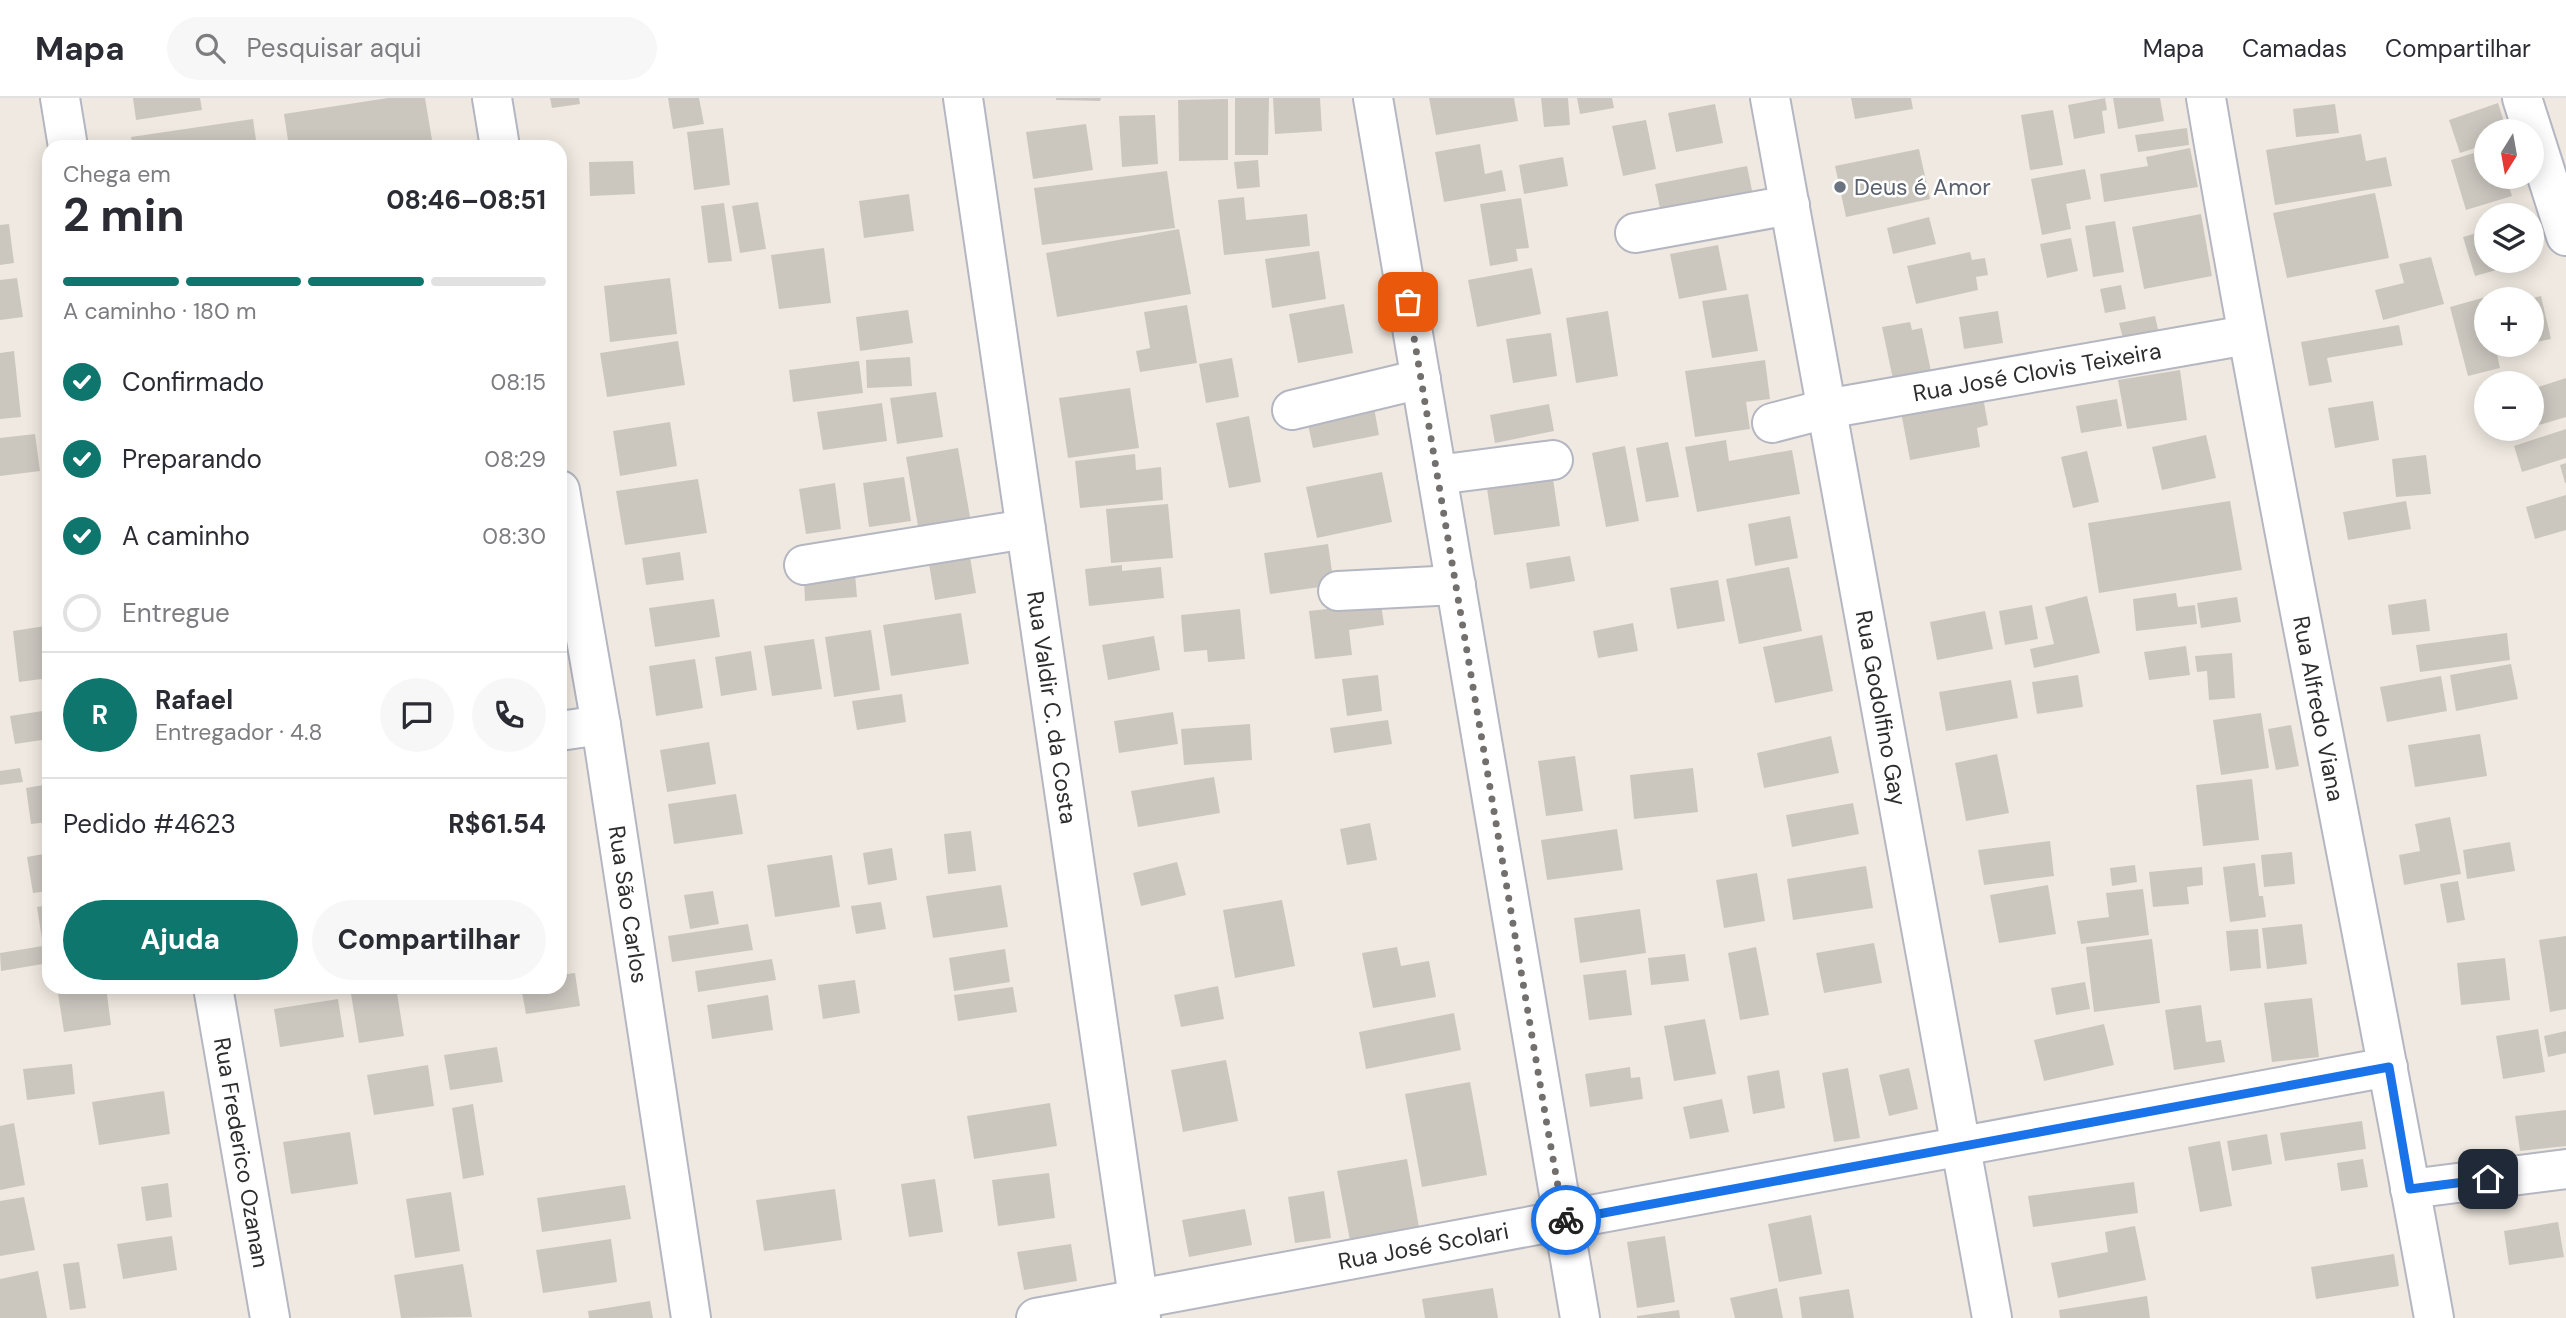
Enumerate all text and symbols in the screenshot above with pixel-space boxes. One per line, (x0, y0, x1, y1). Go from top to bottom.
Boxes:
search box (167, 17, 657, 80)
text: Mapa (35, 27, 125, 70)
icon: search (191, 29, 229, 67)
text: Pesquisar aqui (247, 31, 421, 65)
text: Mapa (2143, 33, 2204, 64)
text: Camadas (2242, 33, 2347, 64)
text: Compartilhar (2385, 33, 2531, 64)
north arrow (2474, 119, 2544, 189)
map controls (2474, 119, 2544, 441)
text: Chega em (63, 159, 171, 189)
place label: Deus é Amor (1854, 172, 1991, 202)
marker: Deus é Amor (1832, 179, 1848, 195)
text: 08:46–08:51 (386, 183, 546, 217)
text: 2 min (63, 185, 185, 245)
button: layers (2474, 203, 2544, 273)
pin (1378, 272, 1438, 332)
icon: bag (1389, 283, 1427, 321)
button: + (2474, 287, 2544, 357)
text: A caminho · 180 m (63, 296, 256, 326)
street label: Rua José Clovis Teixeira (1911, 335, 2163, 408)
icon: check (63, 363, 101, 401)
text: Confirmado (122, 365, 264, 399)
text: 08:15 (490, 367, 546, 397)
button: − (2474, 371, 2544, 441)
icon: check (63, 440, 101, 478)
text: Preparando (122, 442, 262, 476)
text: 08:29 (484, 444, 546, 474)
icon: check (63, 517, 101, 555)
text: A caminho (122, 519, 250, 553)
text: 08:30 (482, 521, 546, 551)
street label: Rua Valdir C. da Costa (1020, 589, 1084, 826)
text: Entregue (122, 596, 230, 630)
street label: Rua Godolfino Gay (1849, 608, 1914, 808)
street label: Rua Alfredo Viana (2286, 613, 2351, 804)
button: chat (380, 678, 454, 752)
button: phone (472, 678, 546, 752)
text: Rafael (155, 683, 233, 717)
text: R (92, 698, 108, 732)
text: Entregador · 4.8 (155, 717, 323, 747)
text: Pedido #4623 (63, 807, 236, 841)
text: R$61.54 (448, 807, 546, 841)
street label: Rua São Carlos (601, 824, 655, 985)
button: Ajuda (63, 900, 298, 980)
button: Compartilhar (312, 900, 546, 980)
street label: Rua Frederico Ozanan (207, 1035, 276, 1270)
pin (2458, 1149, 2518, 1209)
icon: home (2469, 1160, 2507, 1198)
courier (1531, 1185, 1601, 1255)
icon: bike (1547, 1201, 1585, 1239)
street label: Rua José Scolari (1335, 1216, 1511, 1277)

